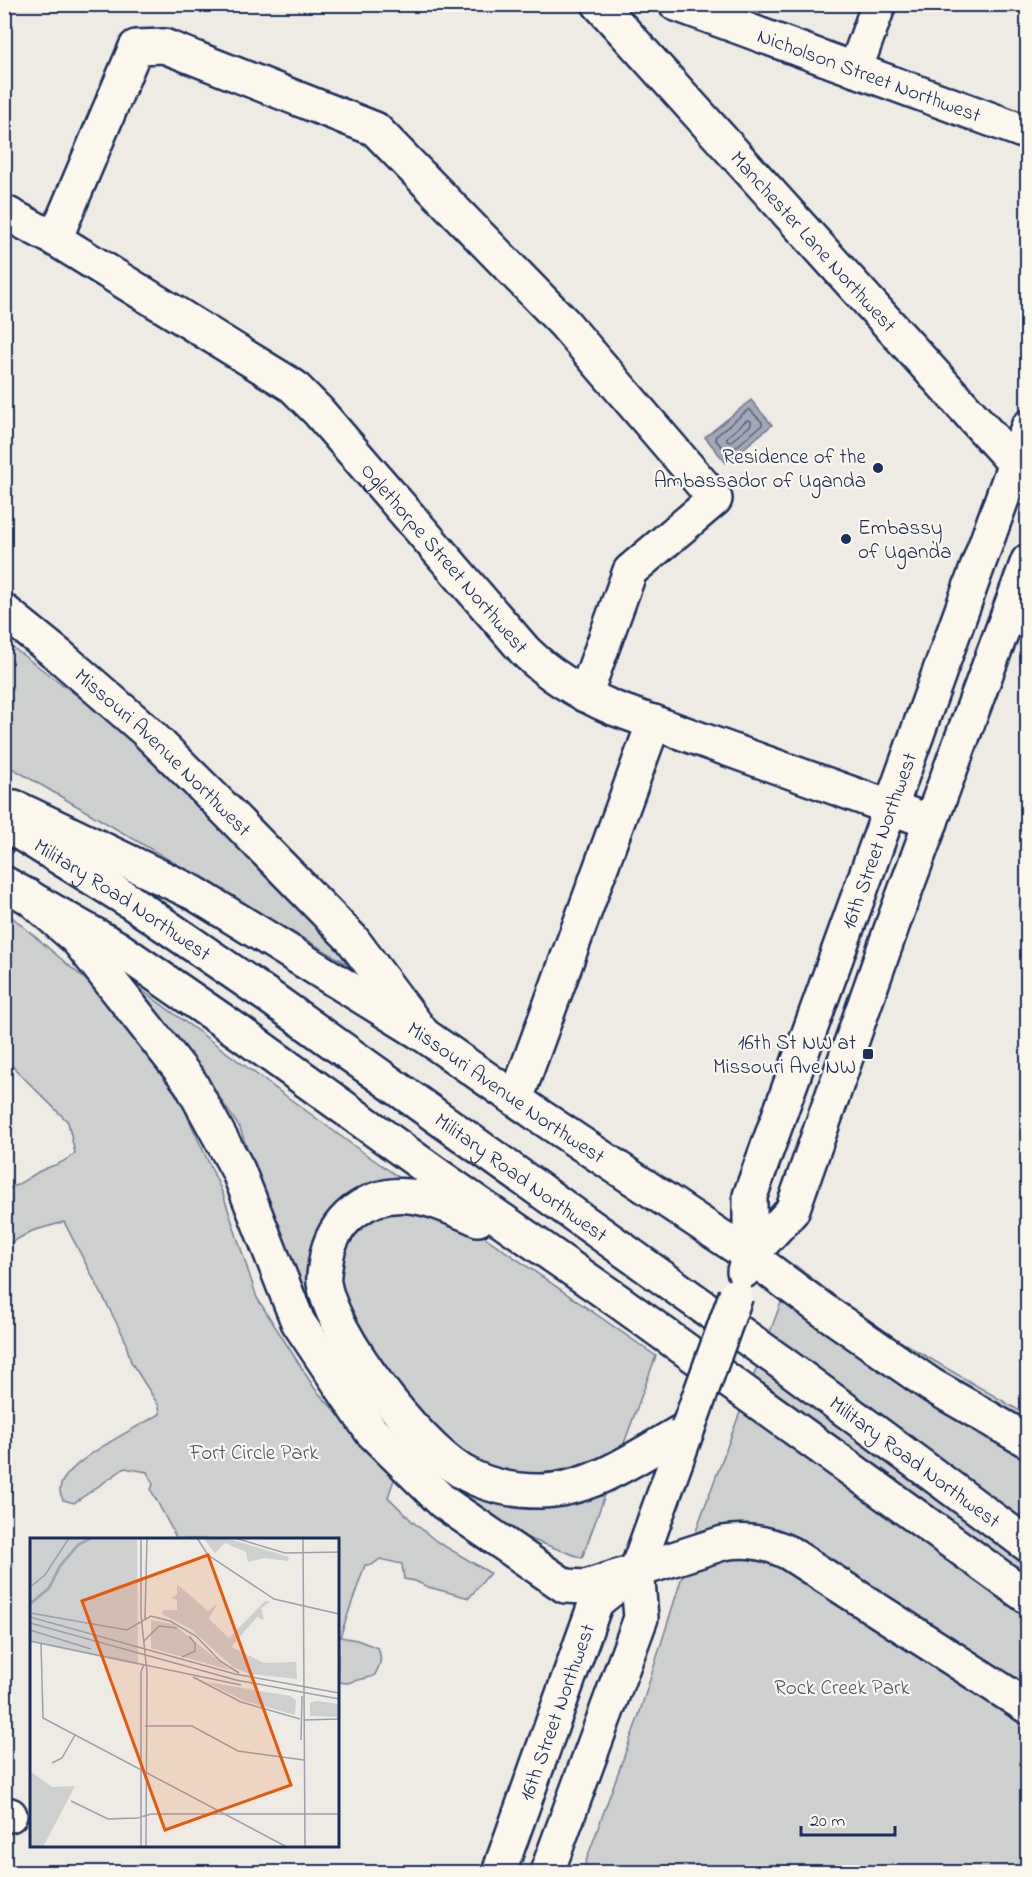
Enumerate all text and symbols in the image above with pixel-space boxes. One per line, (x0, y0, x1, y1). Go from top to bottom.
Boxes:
street label: Nicholson Street Northwest (753, 22, 985, 131)
street label: Manchester Lane Northwest (722, 145, 903, 340)
place label: Residence of the Ambassador of Uganda (654, 443, 867, 499)
street label: Oglethorpe Street Northwest (352, 457, 534, 661)
marker: Residence of the Ambassador of Uganda (871, 461, 885, 475)
place label: Embassy of Uganda (858, 514, 951, 570)
marker: Embassy of Uganda (839, 532, 853, 546)
street label: Missouri Avenue Northwest (67, 662, 257, 845)
street label: 16th Street Northwest (835, 749, 926, 934)
street label: Military Road Northwest (27, 832, 216, 970)
street label: Missouri Avenue Northwest (401, 1015, 610, 1172)
place label: 16th St NW at Missouri Ave NW (713, 1029, 856, 1083)
marker: 16th St NW at Missouri Ave NW (861, 1047, 875, 1061)
street label: Military Road Northwest (428, 1106, 613, 1251)
street label: Military Road Northwest (822, 1390, 1006, 1537)
park label: Fort Circle Park (189, 1439, 319, 1469)
inset map (30, 1538, 339, 1847)
street label: 16th Street Northwest (513, 1620, 604, 1805)
park label: Rock Creek Park (774, 1674, 911, 1704)
scale bar (801, 1799, 896, 1837)
text: 20 m (810, 1809, 845, 1835)

